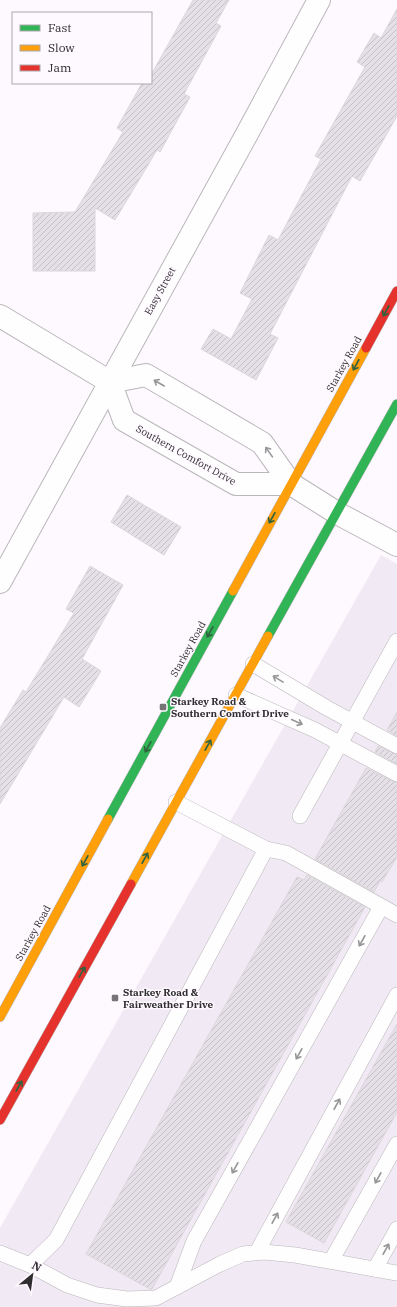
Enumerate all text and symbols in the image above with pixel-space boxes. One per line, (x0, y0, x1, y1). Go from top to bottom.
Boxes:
legend (12, 12, 152, 84)
text: Fast (48, 20, 72, 35)
text: Slow (48, 40, 75, 55)
text: Jam (48, 60, 72, 75)
street label: Easy Street (142, 265, 179, 317)
one-way arrow (382, 305, 389, 317)
street label: Starkey Road (323, 334, 365, 394)
one-way arrow (352, 359, 360, 371)
one-way arrow (153, 379, 165, 387)
street label: Southern Comfort Drive (134, 422, 238, 488)
one-way arrow (265, 447, 273, 458)
one-way arrow (268, 512, 275, 524)
street label: Starkey Road (167, 619, 209, 679)
one-way arrow (205, 626, 213, 638)
one-way arrow (272, 674, 284, 682)
place label: Starkey Road & Southern Comfort Drive (171, 695, 289, 720)
marker: Starkey Road & Southern Comfort Drive (158, 702, 168, 712)
one-way arrow (291, 719, 303, 726)
one-way arrow (205, 739, 213, 751)
one-way arrow (143, 740, 151, 752)
one-way arrow (142, 853, 149, 865)
one-way arrow (81, 855, 89, 867)
street label: Starkey Road (12, 903, 54, 963)
one-way arrow (358, 935, 366, 947)
one-way arrow (79, 966, 86, 978)
place label: Starkey Road & Fairweather Drive (123, 986, 214, 1011)
marker: Starkey Road & Fairweather Drive (110, 993, 120, 1003)
one-way arrow (294, 1048, 302, 1060)
one-way arrow (16, 1080, 23, 1092)
one-way arrow (334, 1098, 342, 1110)
one-way arrow (231, 1162, 239, 1174)
one-way arrow (374, 1172, 381, 1184)
one-way arrow (272, 1212, 280, 1224)
one-way arrow (383, 1243, 390, 1255)
north arrow (12, 1255, 52, 1295)
text: N (30, 1258, 44, 1275)

